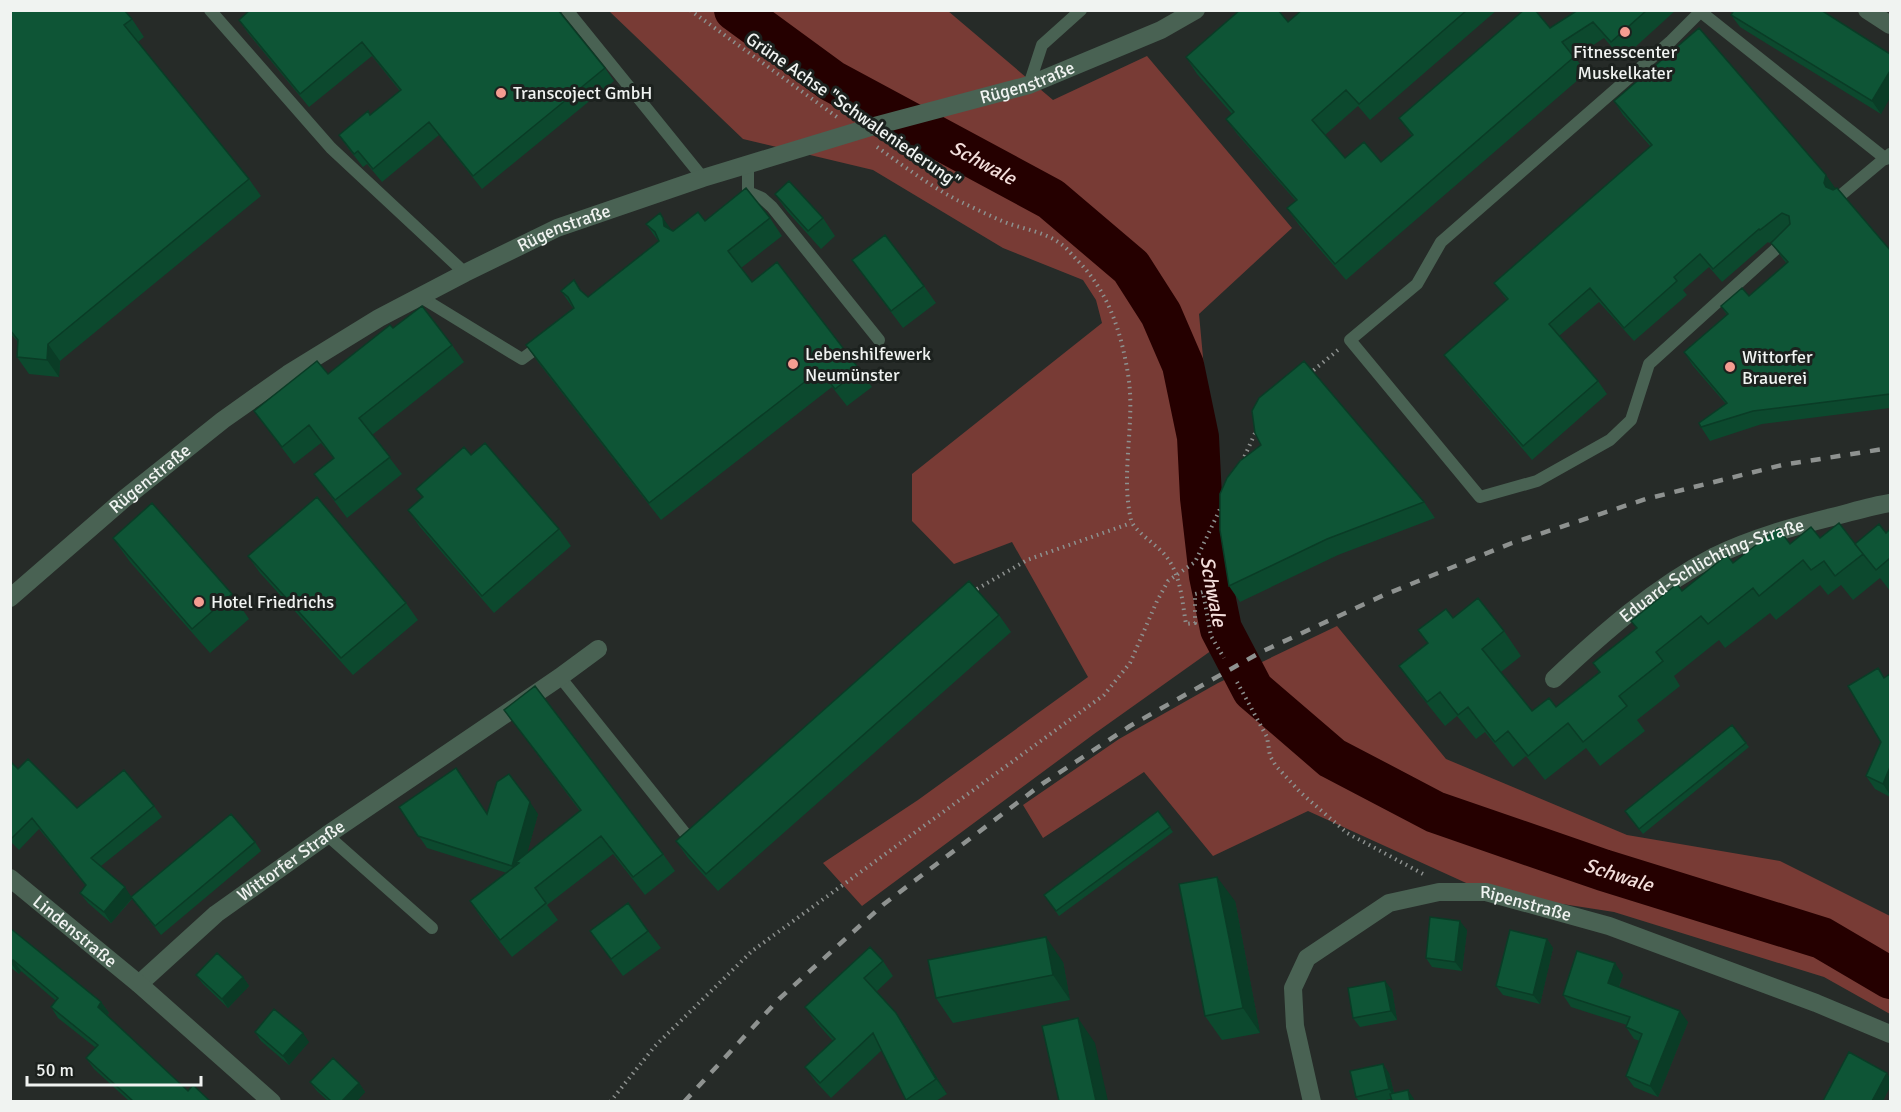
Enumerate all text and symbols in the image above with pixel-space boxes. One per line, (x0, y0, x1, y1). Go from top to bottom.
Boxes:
marker: Fitnesscenter Muskelkater (1618, 25, 1632, 39)
street label: Grüne Achse "Schwaleniederung" (742, 27, 965, 193)
place label: Fitnesscenter Muskelkater (1573, 41, 1677, 84)
street label: Rügenstraße (977, 56, 1078, 109)
place label: Transcoject GmbH (513, 82, 652, 104)
marker: Transcoject GmbH (494, 86, 508, 100)
water label: Schwale (946, 135, 1021, 191)
street label: Rügenstraße (514, 200, 613, 257)
place label: Lebenshilfewerk Neumünster (805, 343, 931, 386)
place label: Wittorfer Brauerei (1742, 346, 1813, 389)
marker: Lebenshilfewerk Neumünster (786, 357, 800, 371)
marker: Wittorfer Brauerei (1723, 360, 1737, 374)
street label: Rügenstraße (104, 439, 195, 518)
street label: Eduard-Schlichting-Straße (1615, 514, 1806, 627)
water label: Schwale (1195, 555, 1232, 630)
place label: Hotel Friedrichs (211, 591, 334, 613)
marker: Hotel Friedrichs (192, 595, 206, 609)
street label: Wittorfer Straße (233, 815, 349, 906)
water label: Schwale (1581, 852, 1657, 898)
street label: Ripenstraße (1480, 881, 1574, 926)
street label: Lindenstraße (28, 890, 121, 972)
scale bar (27, 1049, 201, 1087)
text: 50 m (36, 1059, 74, 1081)

